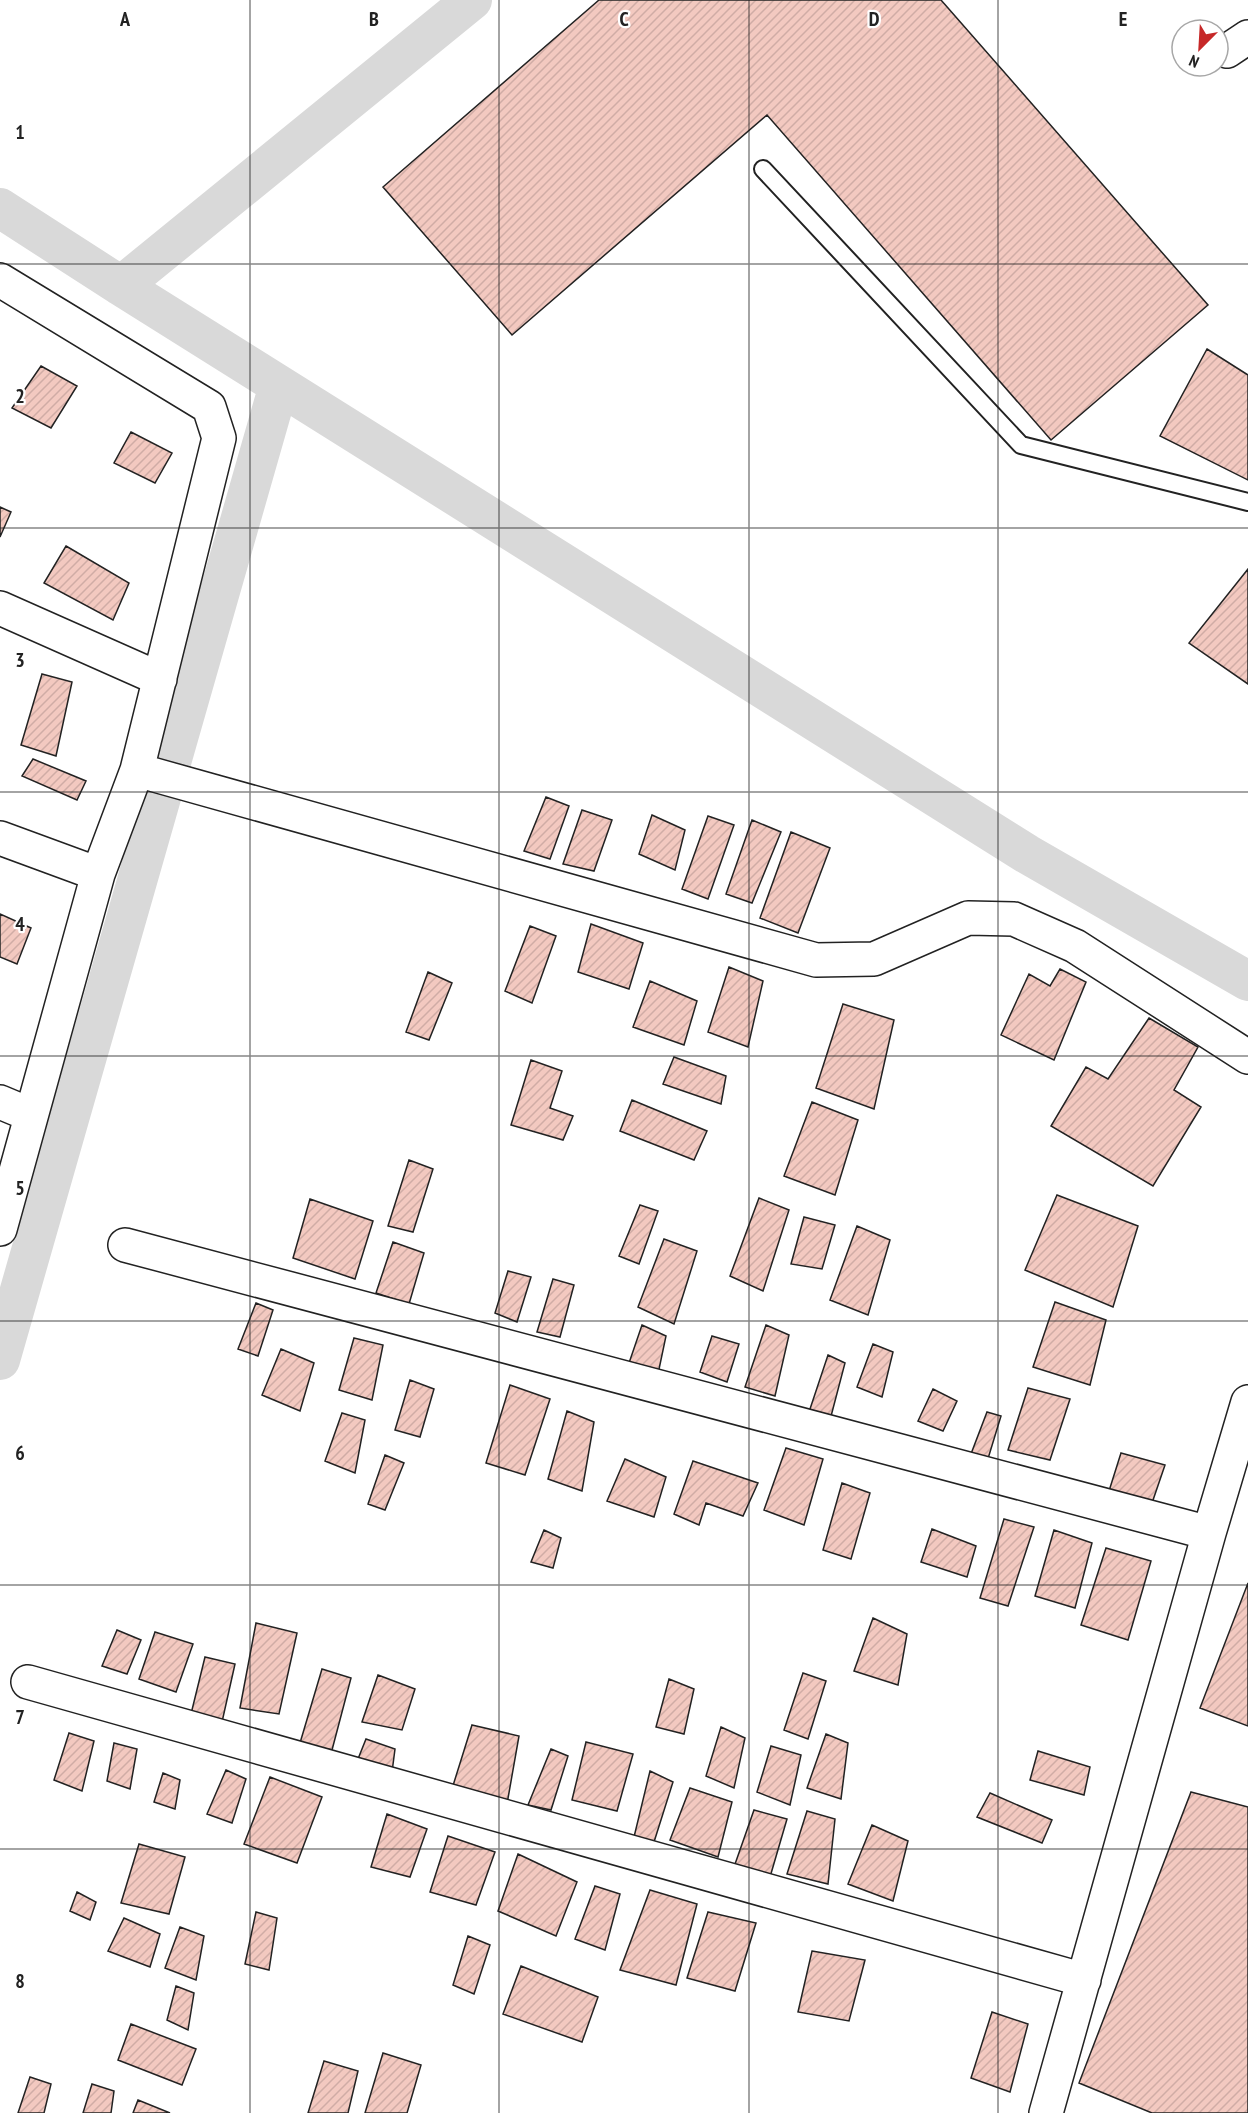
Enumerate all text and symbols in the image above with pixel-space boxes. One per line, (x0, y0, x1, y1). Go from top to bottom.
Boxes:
text: A (119, 6, 131, 32)
text: B (369, 6, 379, 32)
text: C (619, 6, 629, 32)
text: D (869, 6, 880, 32)
text: E (1119, 6, 1127, 32)
north arrow (1170, 18, 1230, 78)
text: N (1186, 51, 1202, 73)
text: 1 (15, 119, 25, 145)
text: 2 (15, 383, 25, 409)
text: 3 (15, 647, 25, 673)
text: 4 (15, 911, 25, 937)
text: 5 (15, 1175, 25, 1201)
text: 6 (15, 1440, 25, 1466)
text: 7 (15, 1704, 25, 1730)
text: 8 (15, 1968, 25, 1994)

